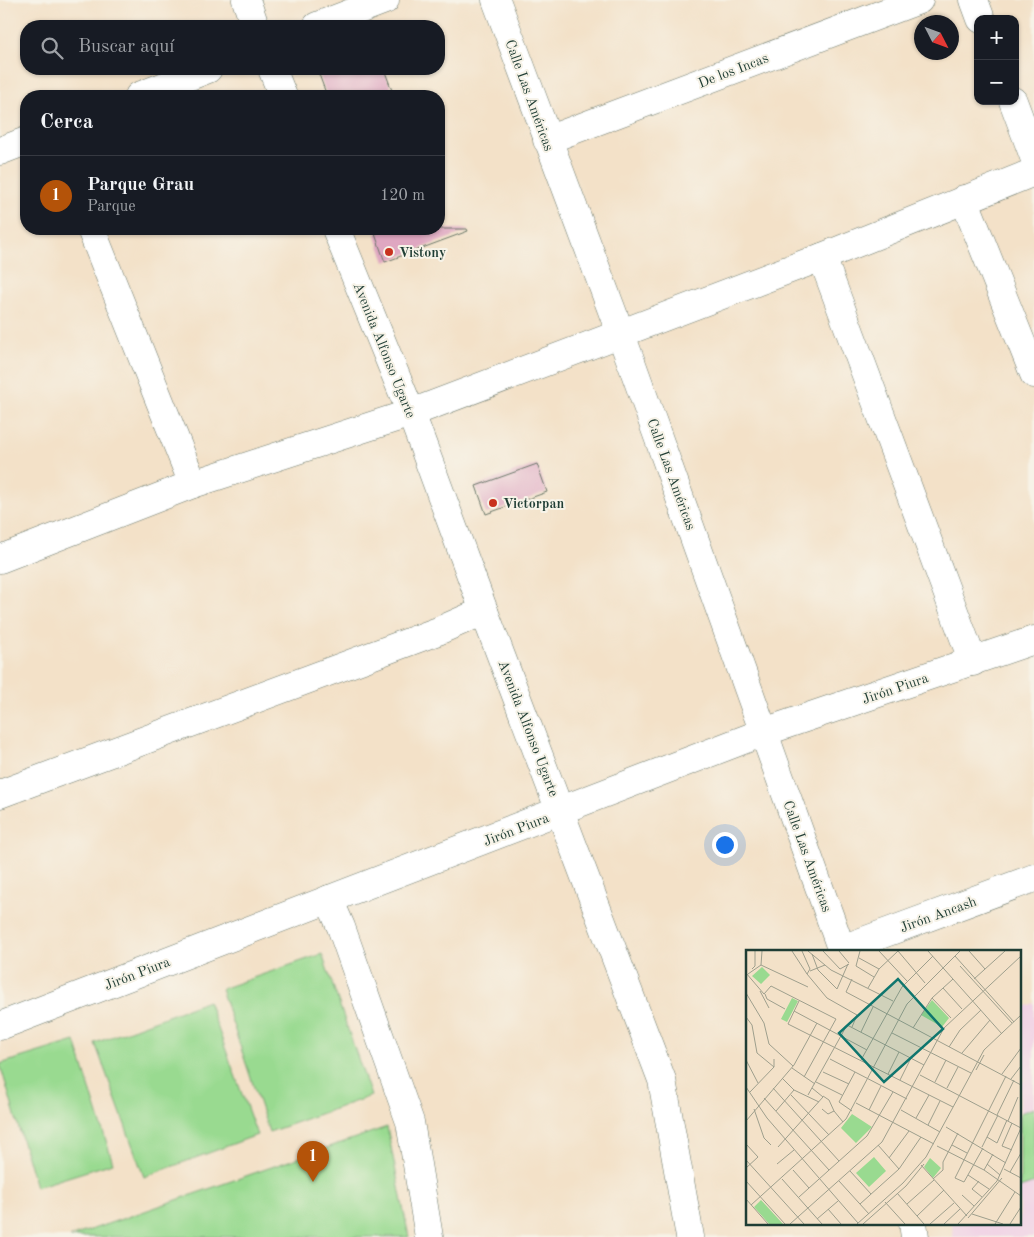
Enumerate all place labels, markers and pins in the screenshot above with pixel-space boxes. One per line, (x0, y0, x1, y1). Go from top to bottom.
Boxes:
marker: Vistony (383, 246, 395, 258)
place label: Vistony (399, 246, 446, 260)
marker: Victorpan (487, 497, 499, 509)
place label: Victorpan (503, 497, 565, 511)
pin: 1 (297, 1141, 329, 1182)

